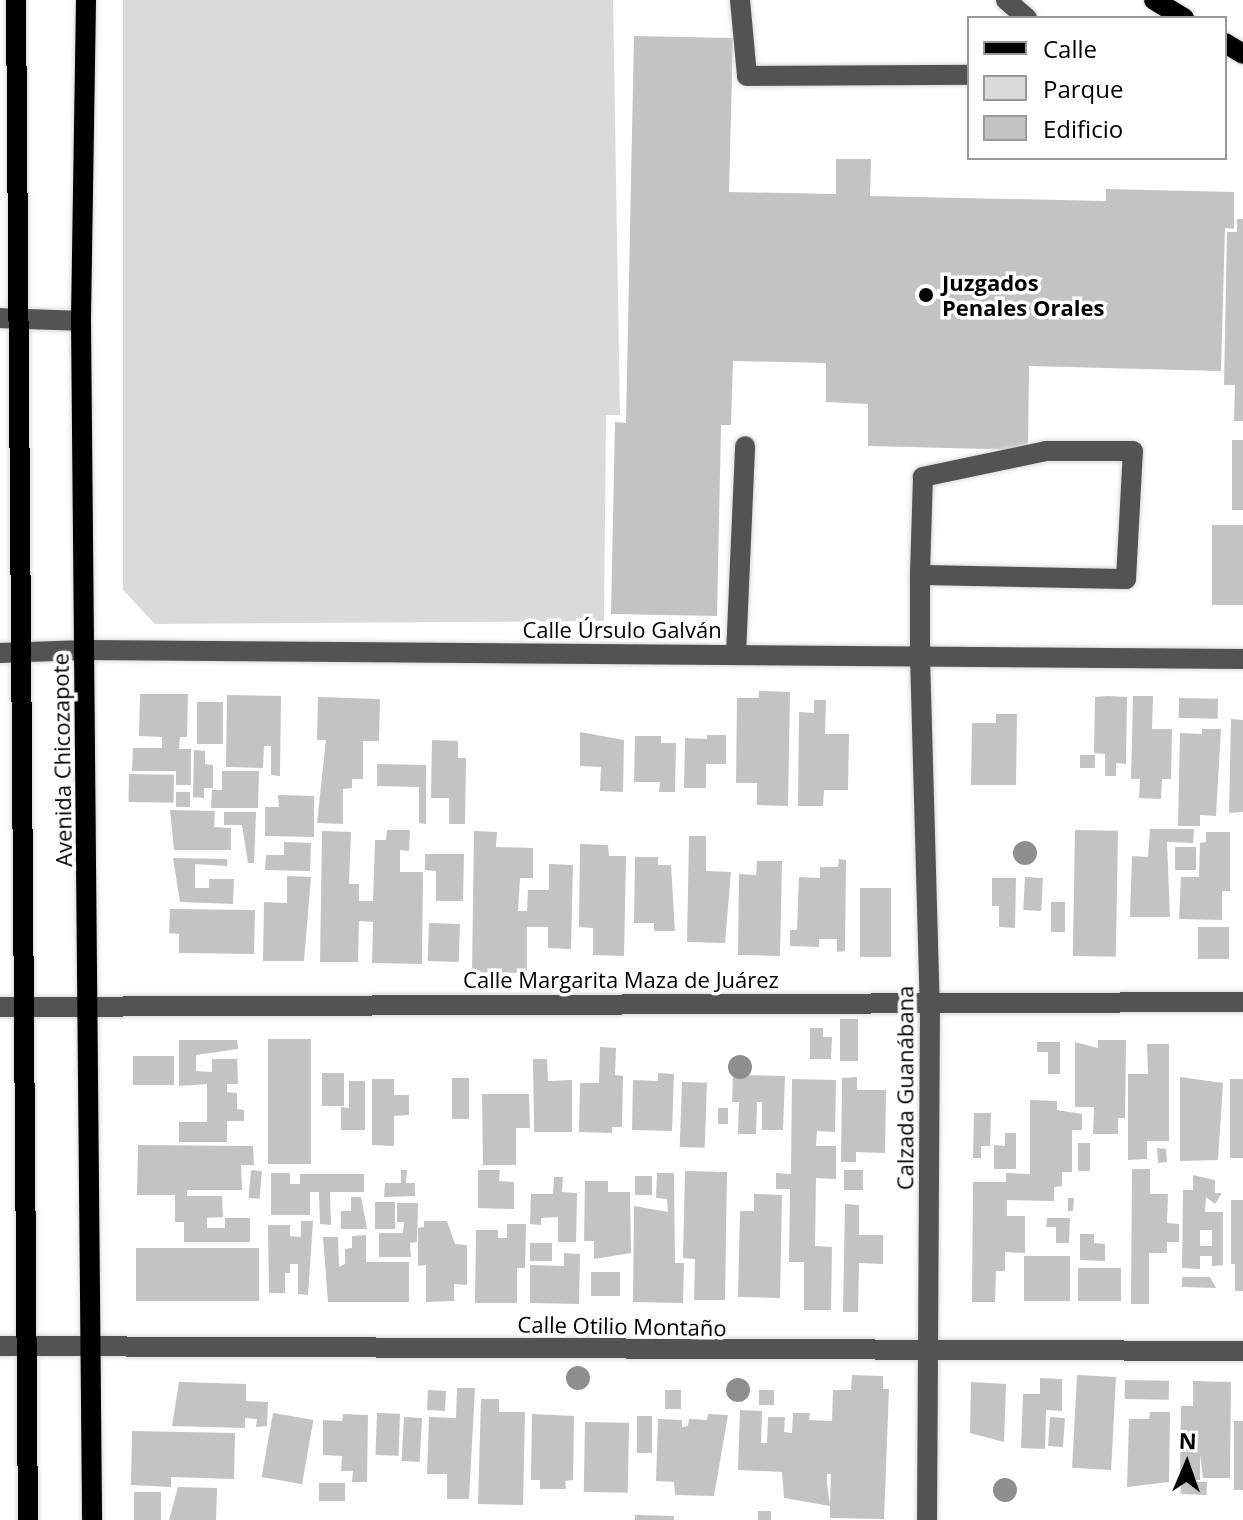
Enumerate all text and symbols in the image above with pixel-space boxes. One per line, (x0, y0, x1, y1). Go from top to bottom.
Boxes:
legend (967, 16, 1227, 160)
text: Calle (1043, 32, 1097, 65)
text: Parque (1043, 72, 1123, 105)
text: Edificio (1043, 112, 1123, 145)
place label: Juzgados Penales Orales (942, 269, 1104, 320)
marker: Juzgados Penales Orales (917, 286, 935, 304)
street label: Calle Úrsulo Galván (522, 617, 722, 643)
street label: Avenida Chicozapote (47, 653, 77, 867)
street label: Calle Margarita Maza de Juárez (463, 967, 779, 993)
street label: Calzada Guanábana (892, 986, 918, 1190)
street label: Calle Otilio Montaño (517, 1311, 727, 1341)
north arrow (1147, 1424, 1227, 1504)
text: N (1178, 1425, 1197, 1455)

